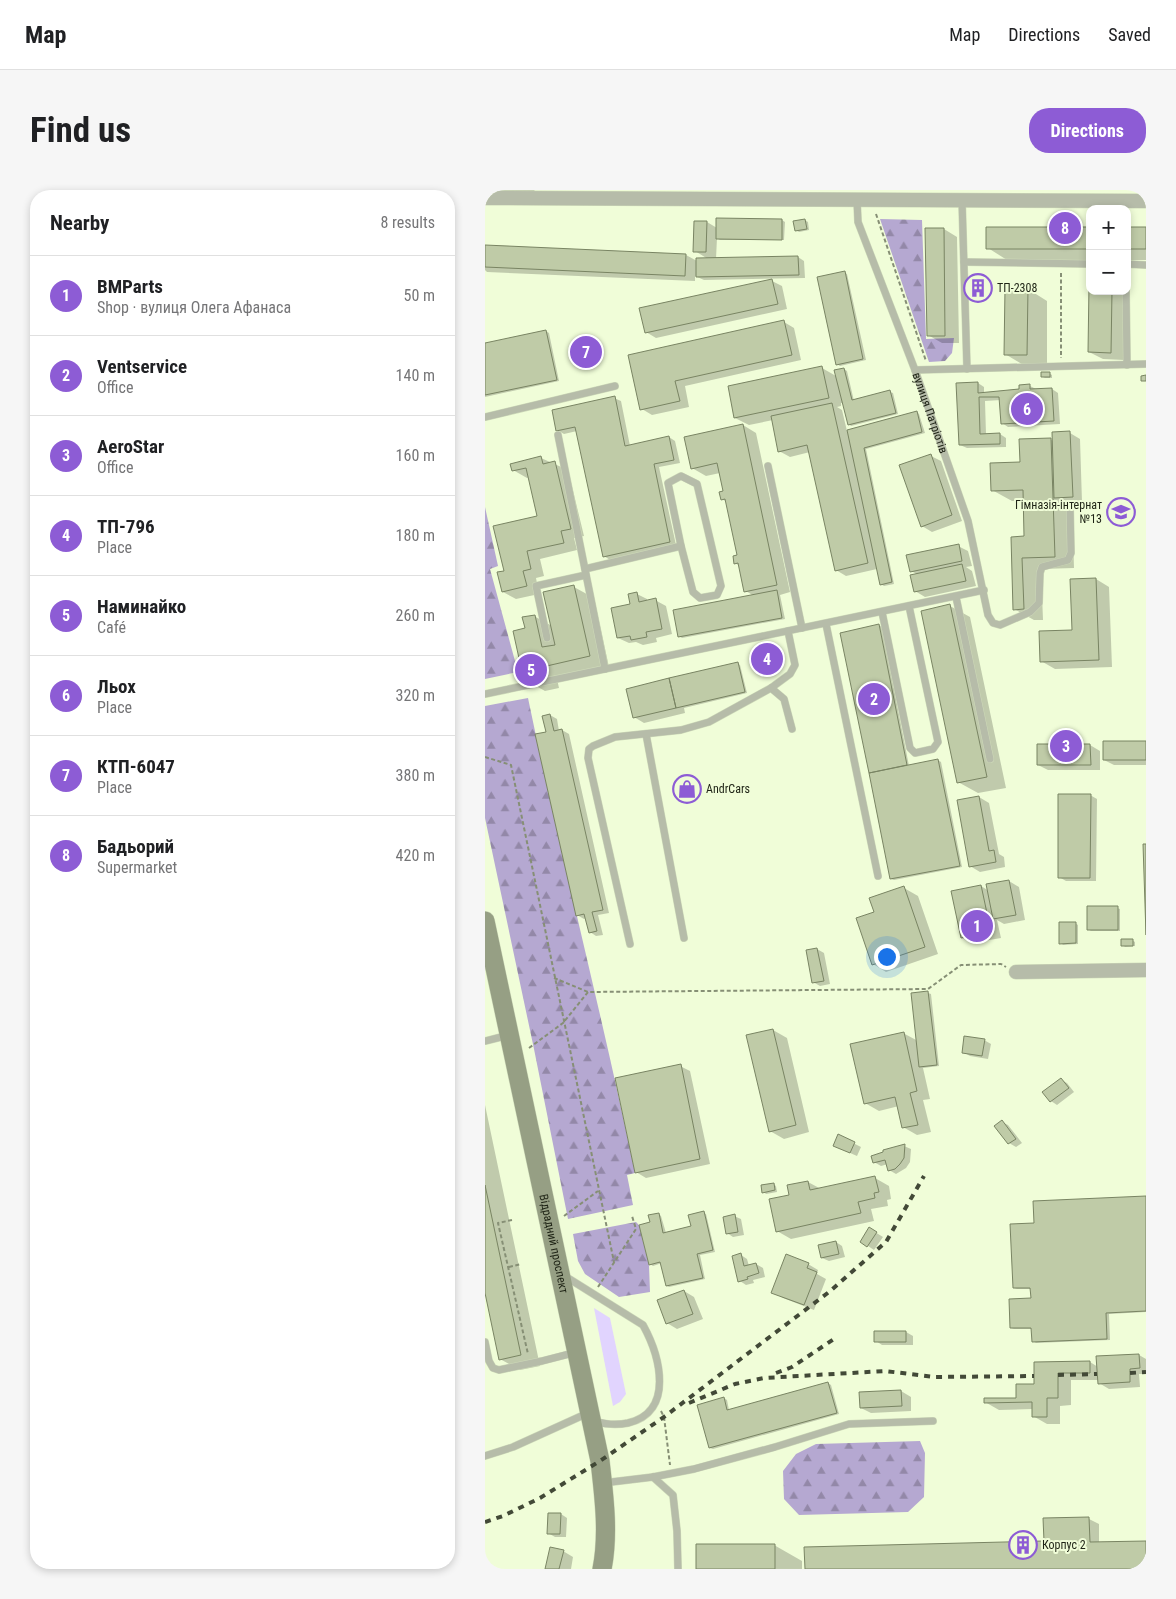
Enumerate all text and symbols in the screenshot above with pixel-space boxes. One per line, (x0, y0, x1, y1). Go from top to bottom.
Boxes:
text: Map (25, 21, 66, 49)
text: Map (949, 24, 980, 45)
text: Directions (1008, 24, 1080, 45)
text: Saved (1108, 24, 1151, 45)
button: Directions (1029, 108, 1146, 153)
text: Find us (30, 110, 131, 151)
map controls (1086, 205, 1131, 295)
button: + (1086, 205, 1131, 250)
pin: 8 (1049, 209, 1081, 247)
text: Nearby (50, 211, 109, 235)
text: 8 results (380, 213, 435, 232)
button: − (1086, 250, 1131, 295)
building icon: ТП-2308 (963, 273, 993, 303)
text: BMParts (97, 275, 163, 298)
place label: ТП-2308 (997, 281, 1037, 295)
text: 1 (62, 286, 70, 305)
text: 50 m (403, 286, 435, 305)
text: Shop · вулиця Олега Афанаса (97, 298, 291, 317)
pin: 7 (570, 333, 602, 371)
text: Ventservice (97, 355, 187, 378)
text: 2 (62, 366, 70, 385)
text: 140 m (396, 366, 435, 385)
street label: вулиця Патріотів (909, 371, 951, 455)
text: Office (97, 378, 133, 397)
pin: 6 (1011, 390, 1043, 428)
text: AeroStar (97, 435, 164, 458)
text: 3 (62, 446, 70, 465)
text: 160 m (396, 446, 435, 465)
text: Office (97, 458, 133, 477)
school or university icon: Гімназія-інтернат №13 (1106, 497, 1136, 527)
place label: Гімназія-інтернат №13 (1015, 498, 1102, 526)
text: ТП-796 (97, 515, 155, 538)
text: 4 (62, 526, 70, 545)
text: 180 m (396, 526, 435, 545)
text: Place (97, 538, 132, 557)
text: Наминайко (97, 595, 186, 618)
text: 5 (62, 606, 70, 625)
text: 260 m (396, 606, 435, 625)
text: Café (97, 618, 126, 637)
pin: 4 (751, 640, 783, 678)
pin: 5 (515, 651, 547, 689)
text: Льох (97, 675, 136, 698)
pin: 2 (858, 680, 890, 718)
text: 6 (62, 686, 70, 705)
text: 320 m (396, 686, 435, 705)
text: Place (97, 698, 132, 717)
pin: 3 (1050, 727, 1082, 765)
text: КТП-6047 (97, 755, 175, 778)
text: 7 (62, 766, 70, 785)
text: 380 m (396, 766, 435, 785)
shop icon: AndrCars (672, 774, 702, 804)
text: Place (97, 778, 132, 797)
place label: AndrCars (706, 782, 750, 796)
text: Бадьорий (97, 835, 174, 858)
text: 8 (62, 846, 70, 865)
text: 420 m (396, 846, 435, 865)
text: Supermarket (97, 858, 177, 877)
pin: 1 (961, 907, 993, 945)
your location (874, 944, 900, 970)
street label: Відрадний проспект (536, 1193, 571, 1295)
building icon: Корпус 2 (1008, 1530, 1038, 1560)
place label: Корпус 2 (1042, 1538, 1086, 1552)

